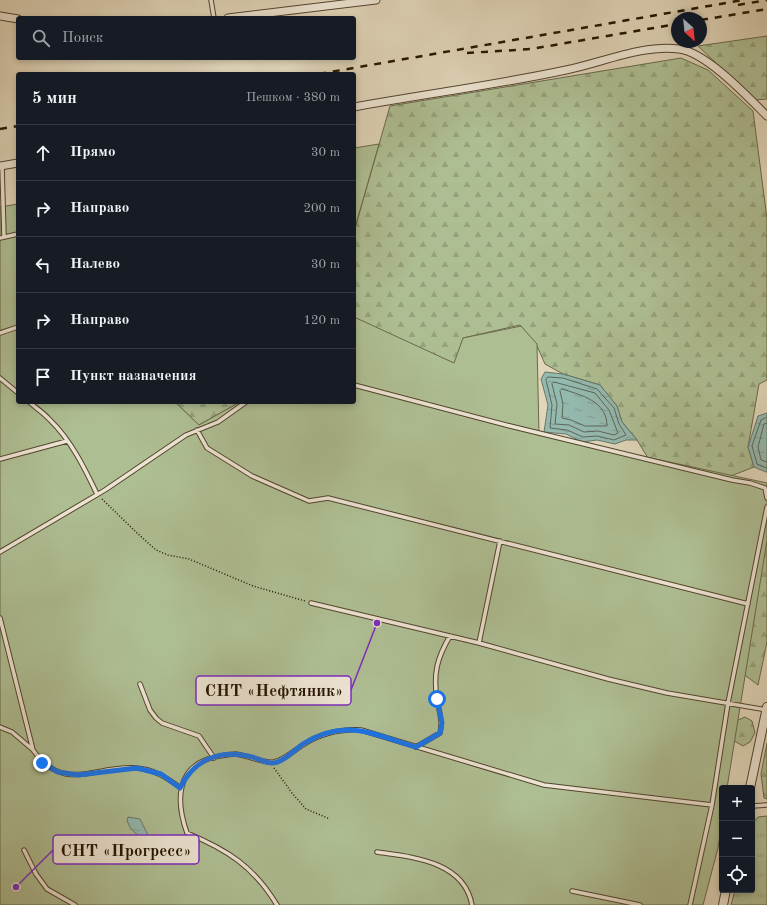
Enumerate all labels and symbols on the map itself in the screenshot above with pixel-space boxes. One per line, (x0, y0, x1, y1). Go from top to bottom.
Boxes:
north arrow (671, 12, 707, 48)
callout: СНТ «Нефтяник» (196, 676, 351, 705)
text: СНТ «Нефтяник» (205, 683, 343, 700)
route start (428, 690, 446, 708)
route end (33, 754, 51, 772)
callout: СНТ «Прогресс» (53, 835, 199, 864)
text: СНТ «Прогресс» (61, 843, 191, 860)

